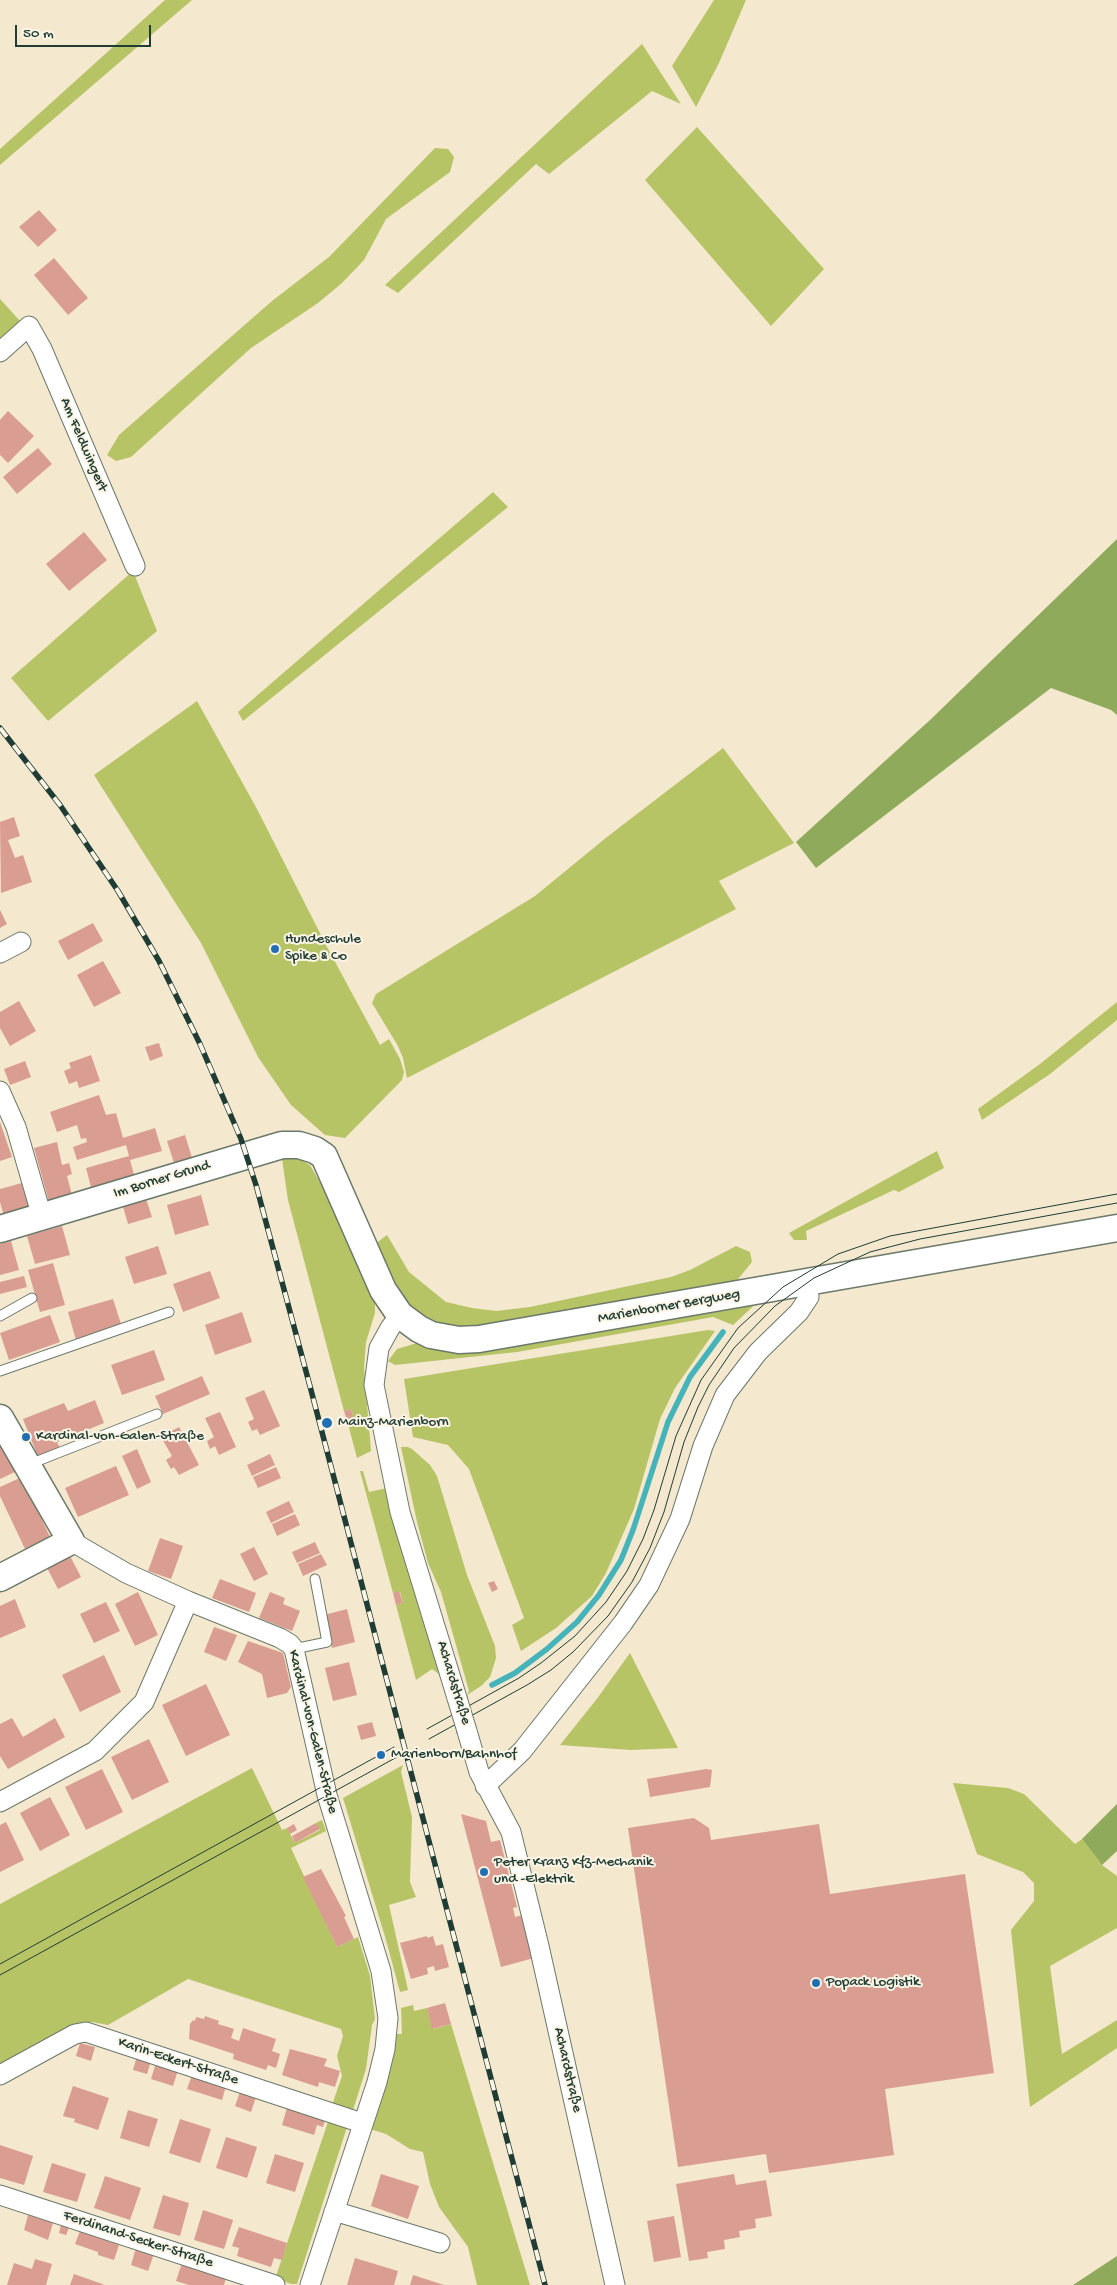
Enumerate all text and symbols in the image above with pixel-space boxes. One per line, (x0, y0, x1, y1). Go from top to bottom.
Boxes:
scale bar (18, 15, 154, 47)
text: 50 m (23, 25, 54, 43)
street label: Am Feldwingert (55, 395, 111, 495)
place label: Hundeschule Spike & Co (285, 931, 361, 966)
marker: Hundeschule Spike & Co (269, 943, 281, 955)
street label: Im Borner Grund (112, 1157, 212, 1203)
street label: Marienborner Bergweg (597, 1286, 741, 1328)
place label: Mainz-Marienborn (338, 1414, 449, 1432)
marker: Mainz-Marienborn (320, 1416, 334, 1430)
place label: Kardinal-von-Galen-Straße (36, 1428, 204, 1446)
marker: Kardinal-von-Galen-Straße (20, 1431, 32, 1443)
street label: Achardstraße (432, 1639, 474, 1727)
street label: Kardinal-von-Galen-Straße (283, 1648, 341, 1816)
place label: Marienborn/Bahnhof (391, 1746, 517, 1764)
marker: Marienborn/Bahnhof (375, 1749, 387, 1761)
place label: Peter Kranz Kfz-Mechanik und -Elektrik (494, 1854, 653, 1889)
marker: Peter Kranz Kfz-Mechanik und -Elektrik (478, 1866, 490, 1878)
place label: Popack Logistik (826, 1974, 920, 1992)
marker: Popack Logistik (810, 1977, 822, 1989)
street label: Achardstraße (548, 2026, 586, 2114)
street label: Karin-Eckert-Straße (116, 2034, 240, 2090)
street label: Ferdinand-Secker-Straße (61, 2207, 215, 2273)

